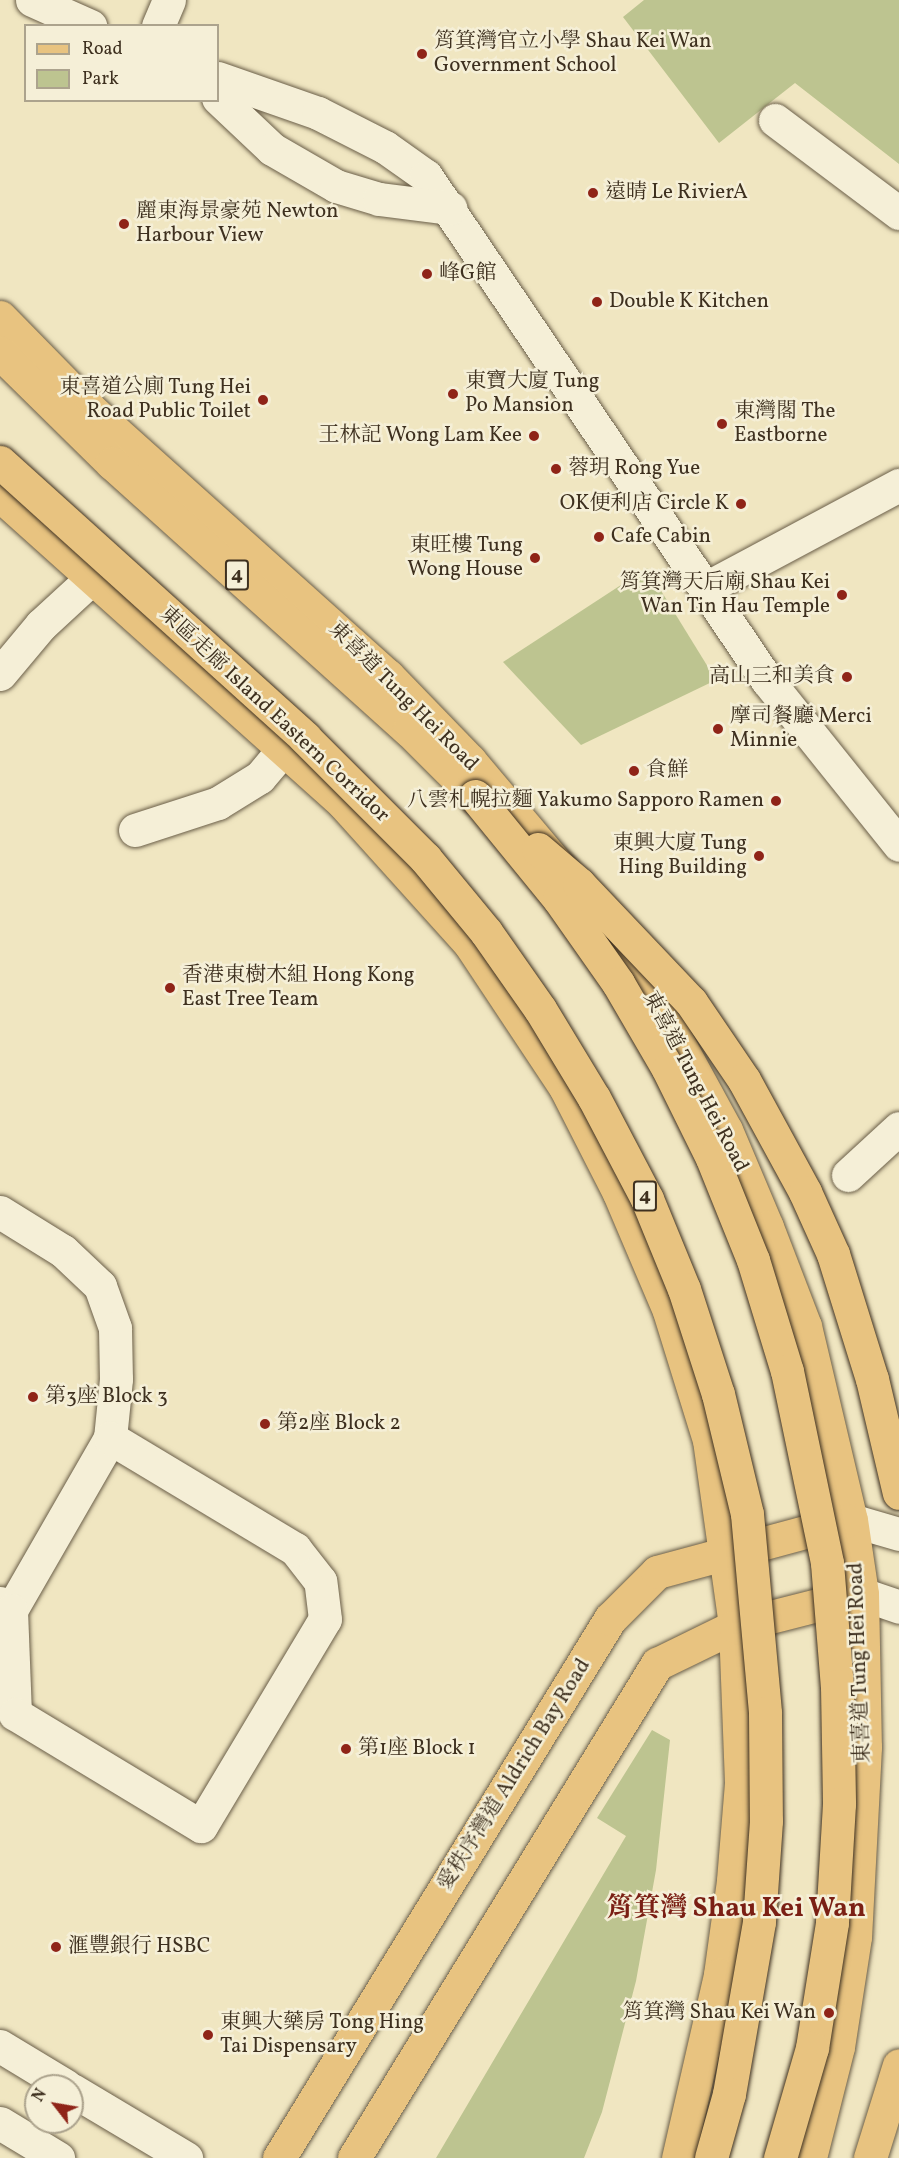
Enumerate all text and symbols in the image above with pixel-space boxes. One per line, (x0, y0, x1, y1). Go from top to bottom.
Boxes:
legend (24, 24, 219, 102)
place label: 筲箕灣官立小學 Shau Kei Wan Government School (434, 29, 712, 79)
text: Road (82, 37, 123, 62)
marker: 筲箕灣官立小學 Shau Kei Wan Government School (415, 47, 429, 61)
text: Park (82, 67, 119, 92)
place label: 遠晴 Le RivierA (605, 180, 748, 206)
marker: 遠晴 Le RivierA (586, 186, 600, 200)
place label: 麗東海景豪苑 Newton Harbour View (136, 199, 339, 249)
marker: 麗東海景豪苑 Newton Harbour View (117, 217, 131, 231)
place label: 峰G館 (439, 261, 496, 287)
marker: 峰G館 (420, 267, 434, 281)
place label: Double K Kitchen (609, 289, 769, 315)
marker: Double K Kitchen (590, 295, 604, 309)
place label: 東寶大廈 Tung Po Mansion (465, 369, 600, 419)
place label: 東喜道公廁 Tung Hei Road Public Toilet (59, 375, 251, 425)
marker: 東寶大廈 Tung Po Mansion (446, 387, 460, 401)
marker: 東喜道公廁 Tung Hei Road Public Toilet (256, 393, 270, 407)
place label: 東灣閣 The Eastborne (734, 399, 836, 449)
marker: 東灣閣 The Eastborne (715, 417, 729, 431)
place label: 王林記 Wong Lam Kee (318, 423, 522, 449)
marker: 王林記 Wong Lam Kee (527, 429, 541, 443)
place label: 蓉玥 Rong Yue (568, 456, 701, 482)
marker: 蓉玥 Rong Yue (549, 462, 563, 476)
place label: OK便利店 Circle K (560, 491, 729, 517)
marker: OK便利店 Circle K (734, 497, 748, 511)
place label: Cafe Cabin (611, 524, 711, 550)
marker: Cafe Cabin (592, 530, 606, 544)
place label: 東旺樓 Tung Wong House (407, 533, 523, 583)
marker: 東旺樓 Tung Wong House (528, 551, 542, 565)
road number: 4 (224, 558, 250, 592)
place label: 筲箕灣天后廟 Shau Kei Wan Tin Hau Temple (620, 570, 830, 620)
marker: 筲箕灣天后廟 Shau Kei Wan Tin Hau Temple (835, 588, 849, 602)
street label: 東區走廊 Island Eastern Corridor (154, 602, 394, 828)
street label: 東喜道 Tung Hei Road (323, 617, 483, 777)
place label: 高山三和美食 (709, 664, 835, 690)
marker: 高山三和美食 (840, 670, 854, 684)
place label: 摩司餐廳 Merci Minnie (730, 704, 872, 754)
marker: 摩司餐廳 Merci Minnie (711, 722, 725, 736)
place label: 食鮮 (646, 758, 688, 784)
marker: 食鮮 (627, 764, 641, 778)
place label: 八雲札幌拉麵 Yakumo Sapporo Ramen (407, 788, 764, 814)
marker: 八雲札幌拉麵 Yakumo Sapporo Ramen (769, 794, 783, 808)
place label: 東興大廈 Tung Hing Building (612, 831, 747, 881)
marker: 東興大廈 Tung Hing Building (752, 849, 766, 863)
place label: 香港東樹木組 Hong Kong East Tree Team (182, 963, 414, 1013)
marker: 香港東樹木組 Hong Kong East Tree Team (163, 981, 177, 995)
street label: 東喜道 Tung Hei Road (637, 987, 753, 1177)
road number: 4 (632, 1179, 658, 1213)
place label: 第3座 Block 3 (45, 1384, 168, 1410)
marker: 第3座 Block 3 (26, 1390, 40, 1404)
place label: 第2座 Block 2 (277, 1411, 401, 1437)
marker: 第2座 Block 2 (258, 1417, 272, 1431)
street label: 東喜道 Tung Hei Road (844, 1562, 876, 1764)
street label: 愛秩序灣道 Aldrich Bay Road (433, 1654, 597, 1896)
place label: 第1座 Block 1 (358, 1736, 476, 1762)
marker: 第1座 Block 1 (339, 1742, 353, 1756)
district label: 筲箕灣 Shau Kei Wan (606, 1894, 866, 1926)
place label: 滙豐銀行 HSBC (68, 1934, 210, 1960)
marker: 滙豐銀行 HSBC (49, 1940, 63, 1954)
place label: 筲箕灣 Shau Kei Wan (622, 2000, 816, 2026)
marker: 筲箕灣 Shau Kei Wan (820, 2004, 838, 2022)
place label: 東興大藥房 Tong Hing Tai Dispensary (220, 2010, 424, 2060)
marker: 東興大藥房 Tong Hing Tai Dispensary (201, 2028, 215, 2042)
north arrow (24, 2074, 84, 2134)
text: N (28, 2085, 53, 2106)

